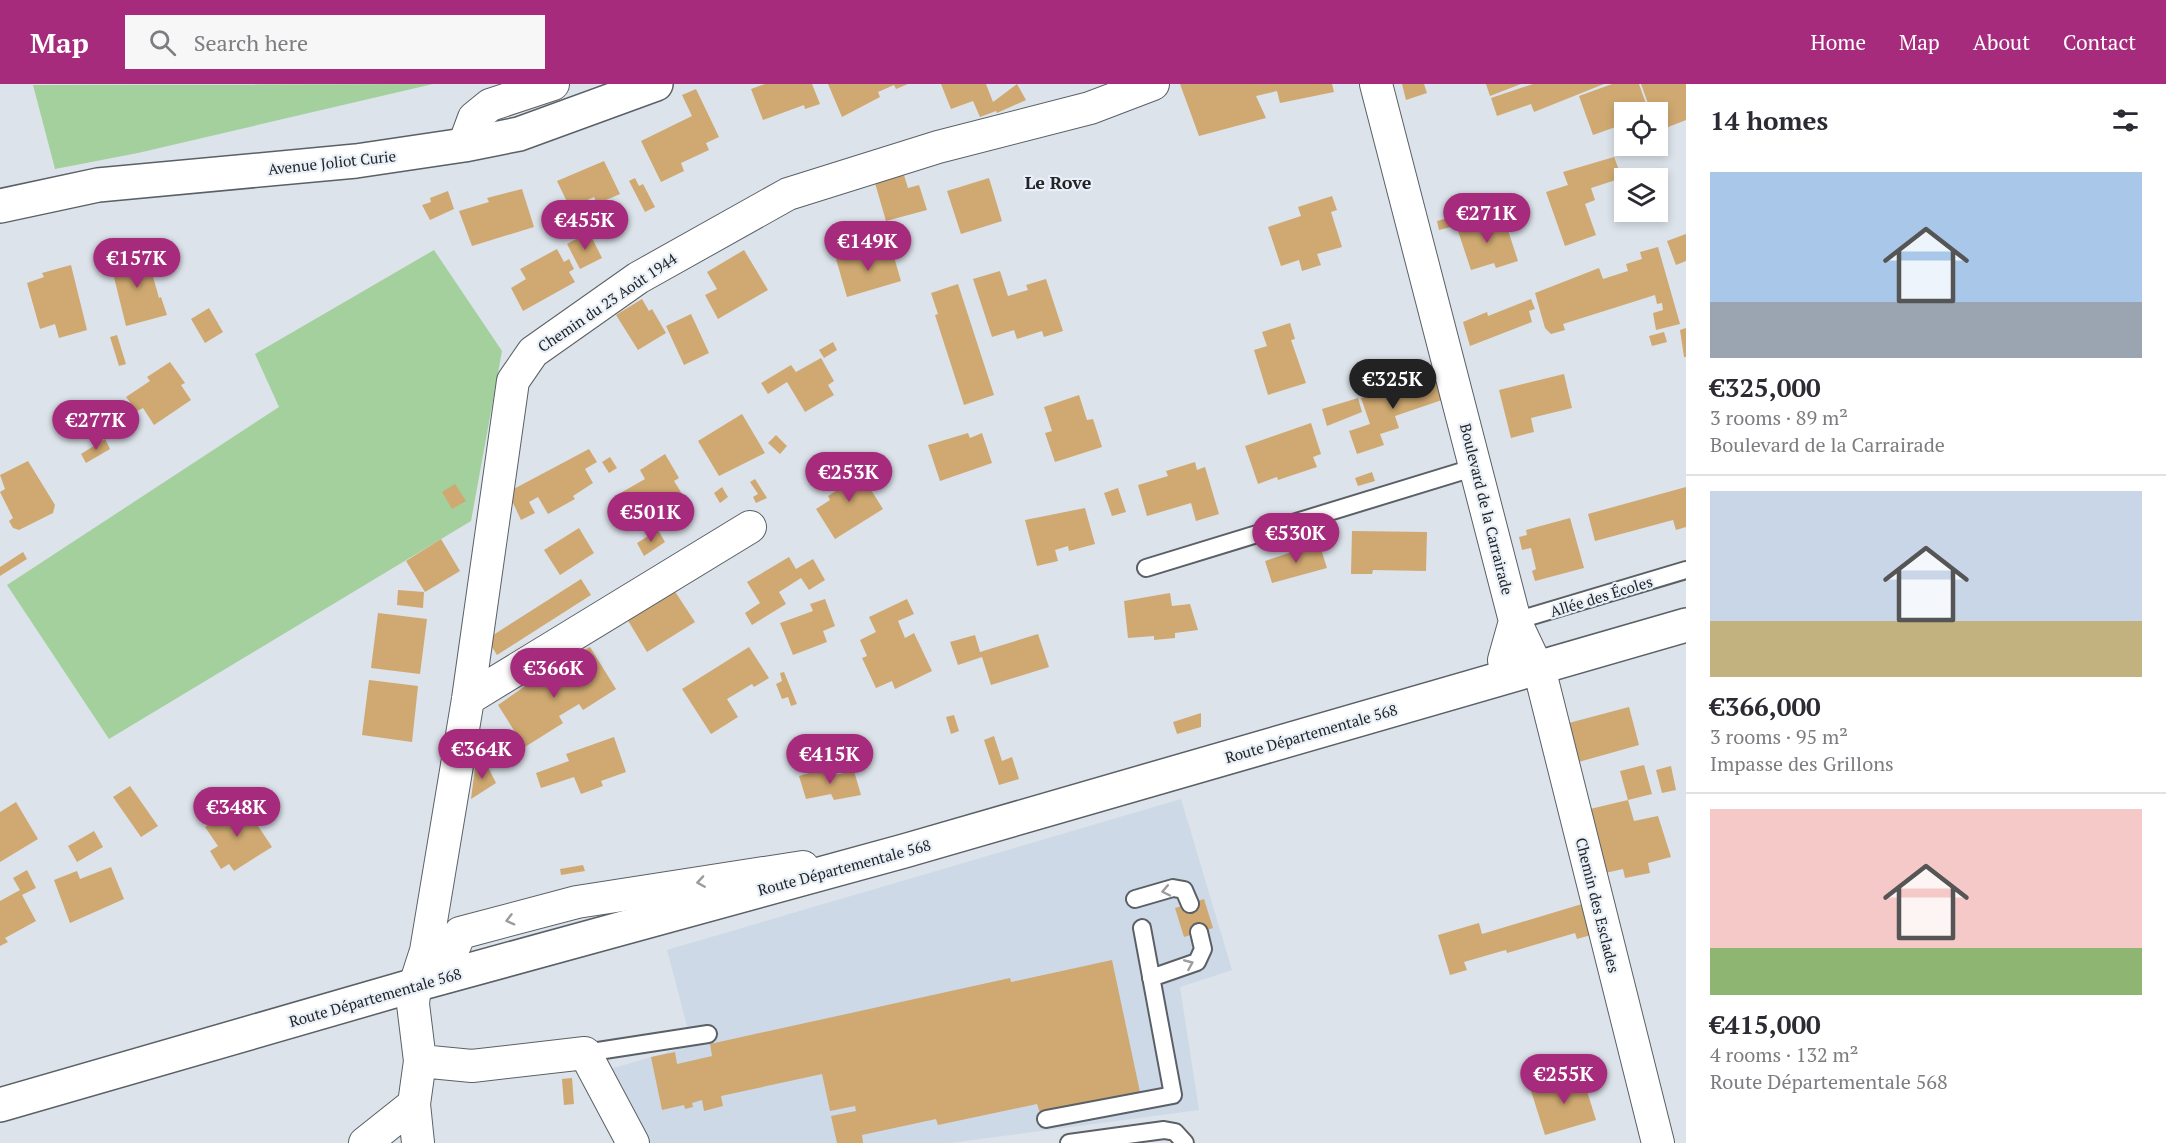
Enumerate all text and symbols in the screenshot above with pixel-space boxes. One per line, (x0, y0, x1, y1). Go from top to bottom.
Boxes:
search box (125, 15, 545, 69)
text: Map (30, 24, 89, 61)
icon: search (146, 26, 179, 59)
text: Search here (194, 28, 308, 57)
text: Home (1810, 28, 1866, 56)
text: Map (1899, 28, 1940, 56)
text: About (1973, 28, 2030, 56)
text: Contact (2063, 28, 2136, 56)
map controls (1614, 102, 1668, 222)
button: locate (1614, 102, 1668, 156)
text: 14 homes (1710, 103, 1828, 137)
icon: filters (2109, 104, 2142, 137)
street label: Avenue Joliot Curie (267, 145, 397, 179)
button: layers (1614, 168, 1668, 222)
district label: Le Rove (1025, 170, 1092, 194)
pin: €271K (1445, 193, 1529, 244)
text: €271K (1457, 199, 1517, 226)
pin: €455K (543, 200, 627, 251)
text: €455K (555, 206, 615, 233)
icon: home (1872, 211, 1980, 319)
pin: €149K (826, 221, 910, 272)
text: €149K (838, 227, 898, 254)
pin: €157K (95, 238, 179, 289)
text: €157K (107, 244, 167, 271)
street label: Chemin du 23 Août 1944 (534, 248, 680, 356)
pin: €325K (1351, 359, 1435, 410)
text: €325K (1363, 365, 1423, 392)
text: €325,000 (1710, 370, 1821, 404)
pin: €277K (54, 400, 138, 451)
text: 3 rooms · 89 m² (1710, 404, 1848, 431)
text: €277K (66, 406, 126, 433)
street label: Boulevard de la Carrairade (1456, 421, 1518, 597)
text: Boulevard de la Carrairade (1710, 431, 1945, 458)
pin: €253K (807, 452, 891, 503)
text: €253K (819, 458, 879, 485)
pin: €501K (609, 492, 693, 543)
text: €501K (621, 498, 681, 525)
pin: €530K (1254, 513, 1338, 564)
text: €530K (1266, 519, 1326, 546)
icon: home (1872, 530, 1980, 638)
street label: Allée des Écoles (1547, 571, 1655, 621)
pin: €366K (512, 648, 596, 699)
text: €366K (524, 654, 584, 681)
text: €366,000 (1710, 689, 1821, 723)
street label: Route Départementale 568 (1223, 699, 1399, 767)
text: 3 rooms · 95 m² (1710, 723, 1848, 750)
pin: €364K (440, 729, 524, 780)
pin: €415K (788, 734, 872, 785)
text: €364K (452, 735, 512, 762)
text: €415K (800, 740, 860, 767)
text: Impasse des Grillons (1710, 750, 1894, 777)
pin: €348K (195, 787, 279, 838)
text: €348K (207, 793, 267, 820)
street label: Route Départementale 568 (755, 834, 933, 900)
street label: Chemin des Esclades (1572, 835, 1624, 975)
icon: home (1872, 848, 1980, 956)
one-way arrow (697, 876, 706, 888)
one-way arrow (1161, 884, 1171, 897)
one-way arrow (505, 913, 516, 925)
one-way arrow (1182, 960, 1193, 972)
street label: Route Départementale 568 (287, 963, 463, 1031)
text: €415,000 (1710, 1007, 1821, 1041)
text: 4 rooms · 132 m² (1710, 1041, 1858, 1068)
pin: €255K (1522, 1054, 1606, 1105)
text: €255K (1534, 1060, 1594, 1087)
text: Route Départementale 568 (1710, 1068, 1948, 1095)

